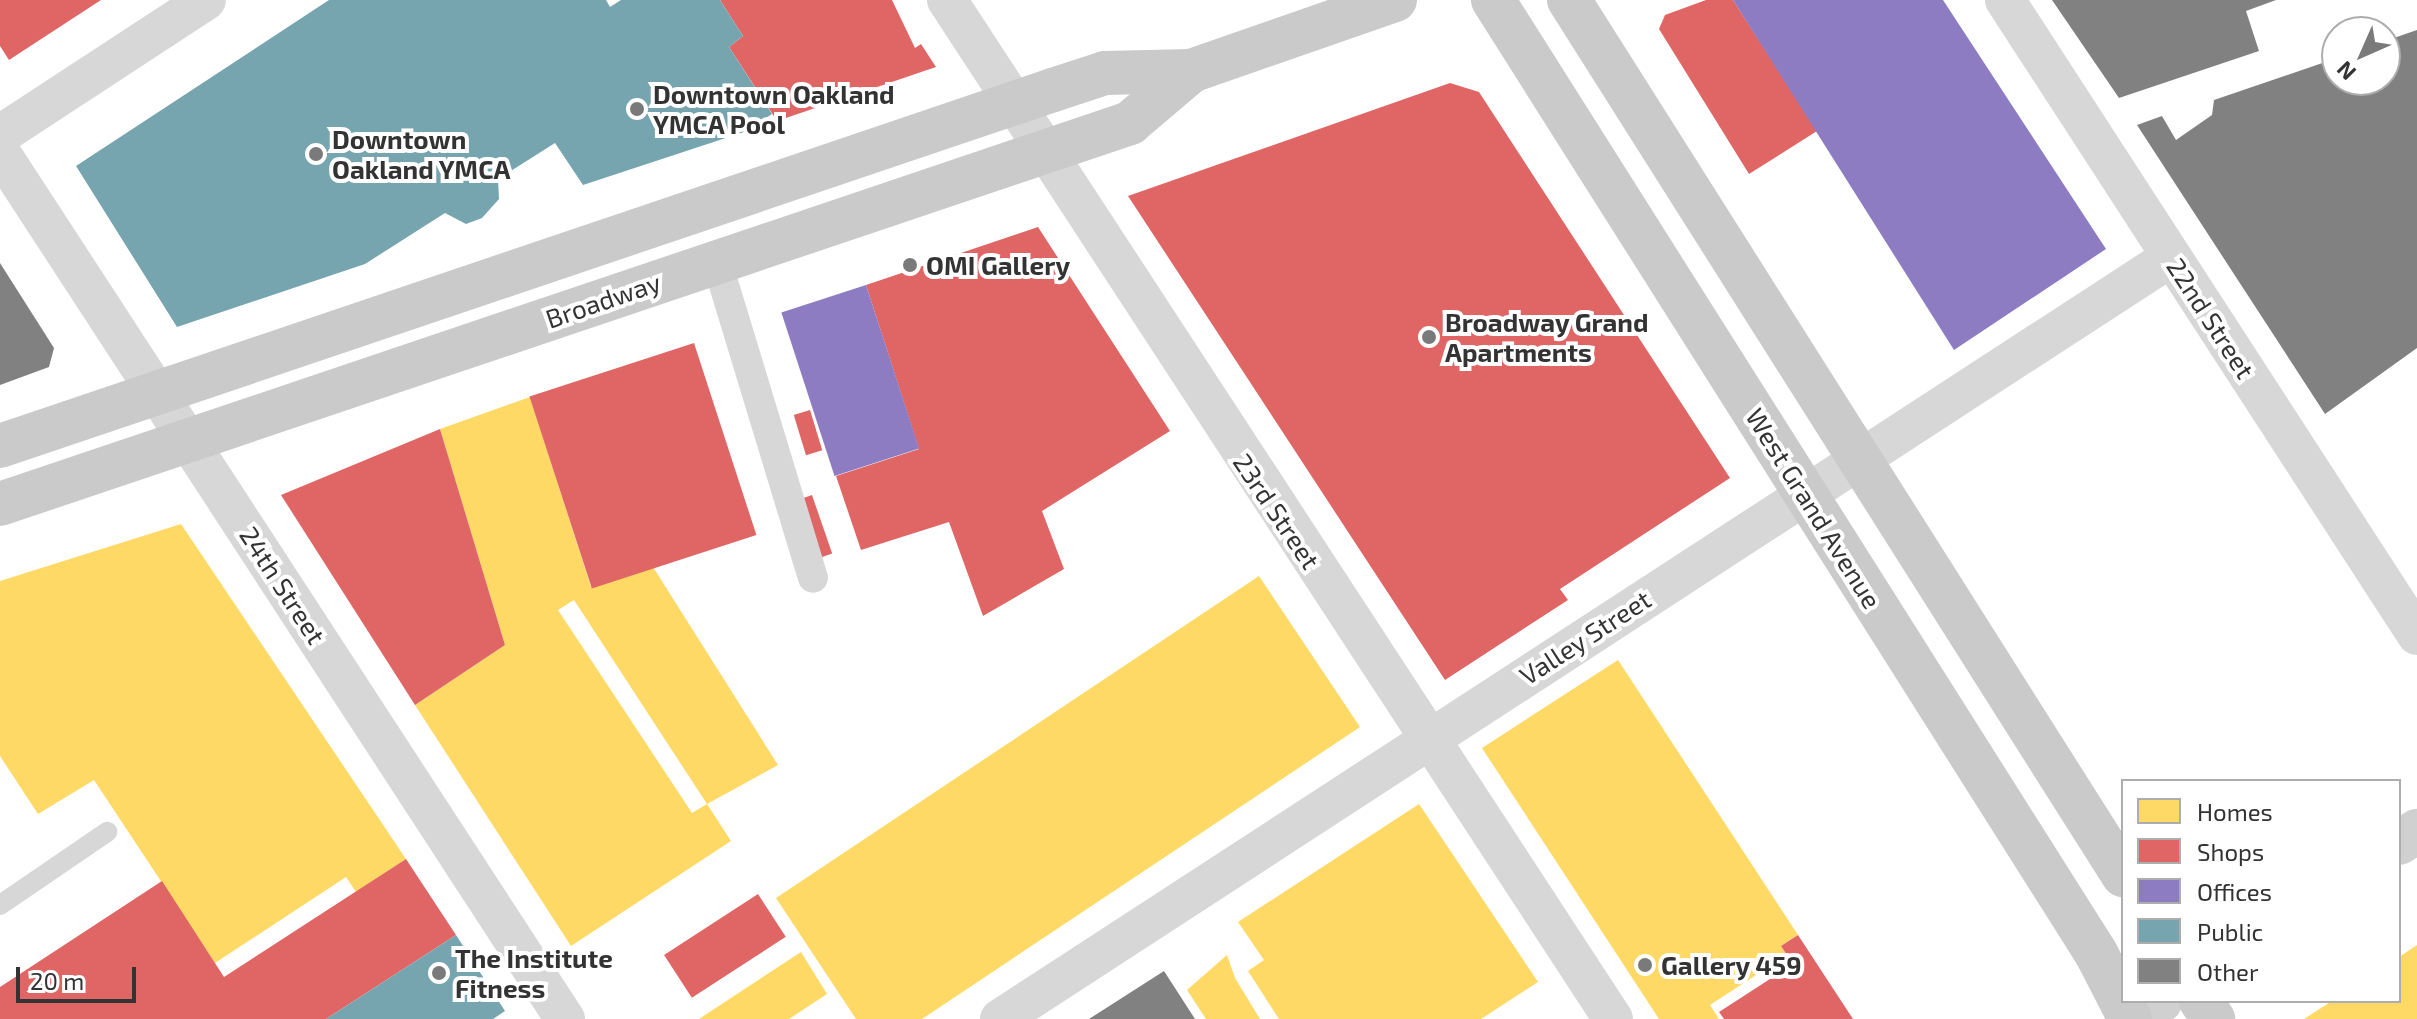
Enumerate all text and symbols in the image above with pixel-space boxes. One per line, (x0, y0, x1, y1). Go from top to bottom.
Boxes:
north arrow (2321, 16, 2401, 96)
text: N (2331, 57, 2360, 86)
place label: Downtown Oakland YMCA Pool (653, 78, 895, 140)
marker: Downtown Oakland YMCA Pool (628, 100, 646, 118)
place label: Downtown Oakland YMCA (332, 123, 511, 184)
marker: Downtown Oakland YMCA (307, 145, 325, 163)
place label: OMI Gallery (926, 249, 1070, 281)
street label: 22nd Street (2161, 252, 2261, 384)
marker: OMI Gallery (901, 256, 919, 274)
street label: Broadway (541, 266, 665, 334)
place label: Broadway Grand Apartments (1445, 306, 1649, 368)
marker: Broadway Grand Apartments (1420, 328, 1438, 346)
street label: West Grand Avenue (1740, 402, 1888, 614)
street label: 23rd Street (1227, 447, 1327, 575)
street label: 24th Street (234, 520, 332, 650)
street label: Valley Street (1513, 583, 1657, 691)
legend (2121, 779, 2401, 1003)
text: Homes (2197, 797, 2273, 826)
text: Shops (2197, 837, 2264, 866)
text: Offices (2197, 877, 2272, 906)
text: Public (2197, 917, 2263, 946)
place label: The Institute Fitness (455, 942, 613, 1004)
place label: Gallery 459 (1661, 949, 1802, 981)
scale bar (20, 951, 140, 1001)
marker: Gallery 459 (1636, 956, 1654, 974)
text: Other (2197, 957, 2259, 986)
marker: The Institute Fitness (430, 964, 448, 982)
text: 20 m (30, 966, 84, 995)

